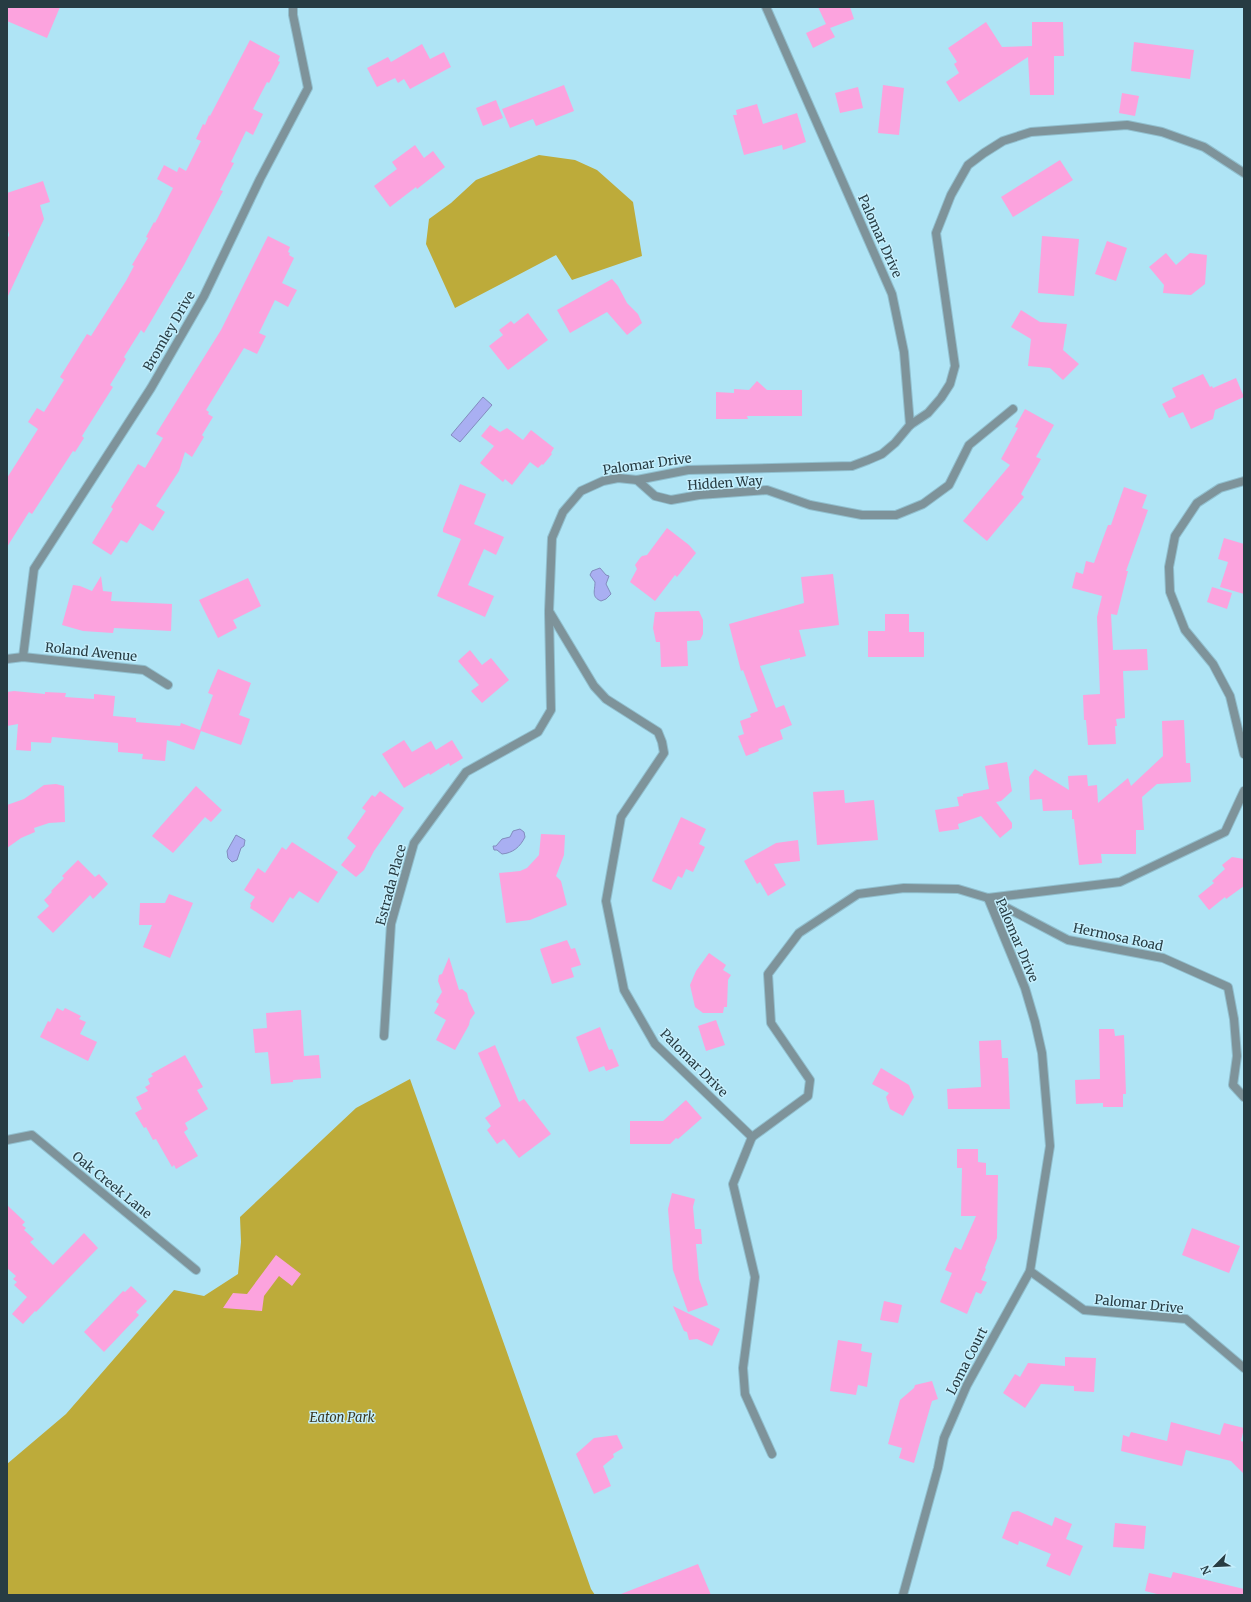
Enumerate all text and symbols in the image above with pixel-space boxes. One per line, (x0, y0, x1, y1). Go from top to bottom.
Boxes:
street label: Palomar Drive (854, 192, 906, 280)
street label: Bromley Drive (139, 288, 199, 374)
street label: Palomar Drive (602, 449, 693, 479)
street label: Hidden Way (687, 472, 764, 494)
street label: Roland Avenue (44, 639, 138, 665)
street label: Estrada Place (372, 842, 410, 927)
street label: Palomar Drive (992, 896, 1042, 985)
street label: Hermosa Road (1071, 919, 1165, 955)
street label: Palomar Drive (656, 1025, 732, 1101)
street label: Oak Creek Lane (69, 1148, 155, 1222)
street label: Palomar Drive (1094, 1291, 1185, 1317)
street label: Loma Court (943, 1324, 991, 1398)
park label: Eaton Park (309, 1409, 375, 1426)
north arrow (1195, 1546, 1235, 1586)
text: N (1198, 1563, 1214, 1577)

